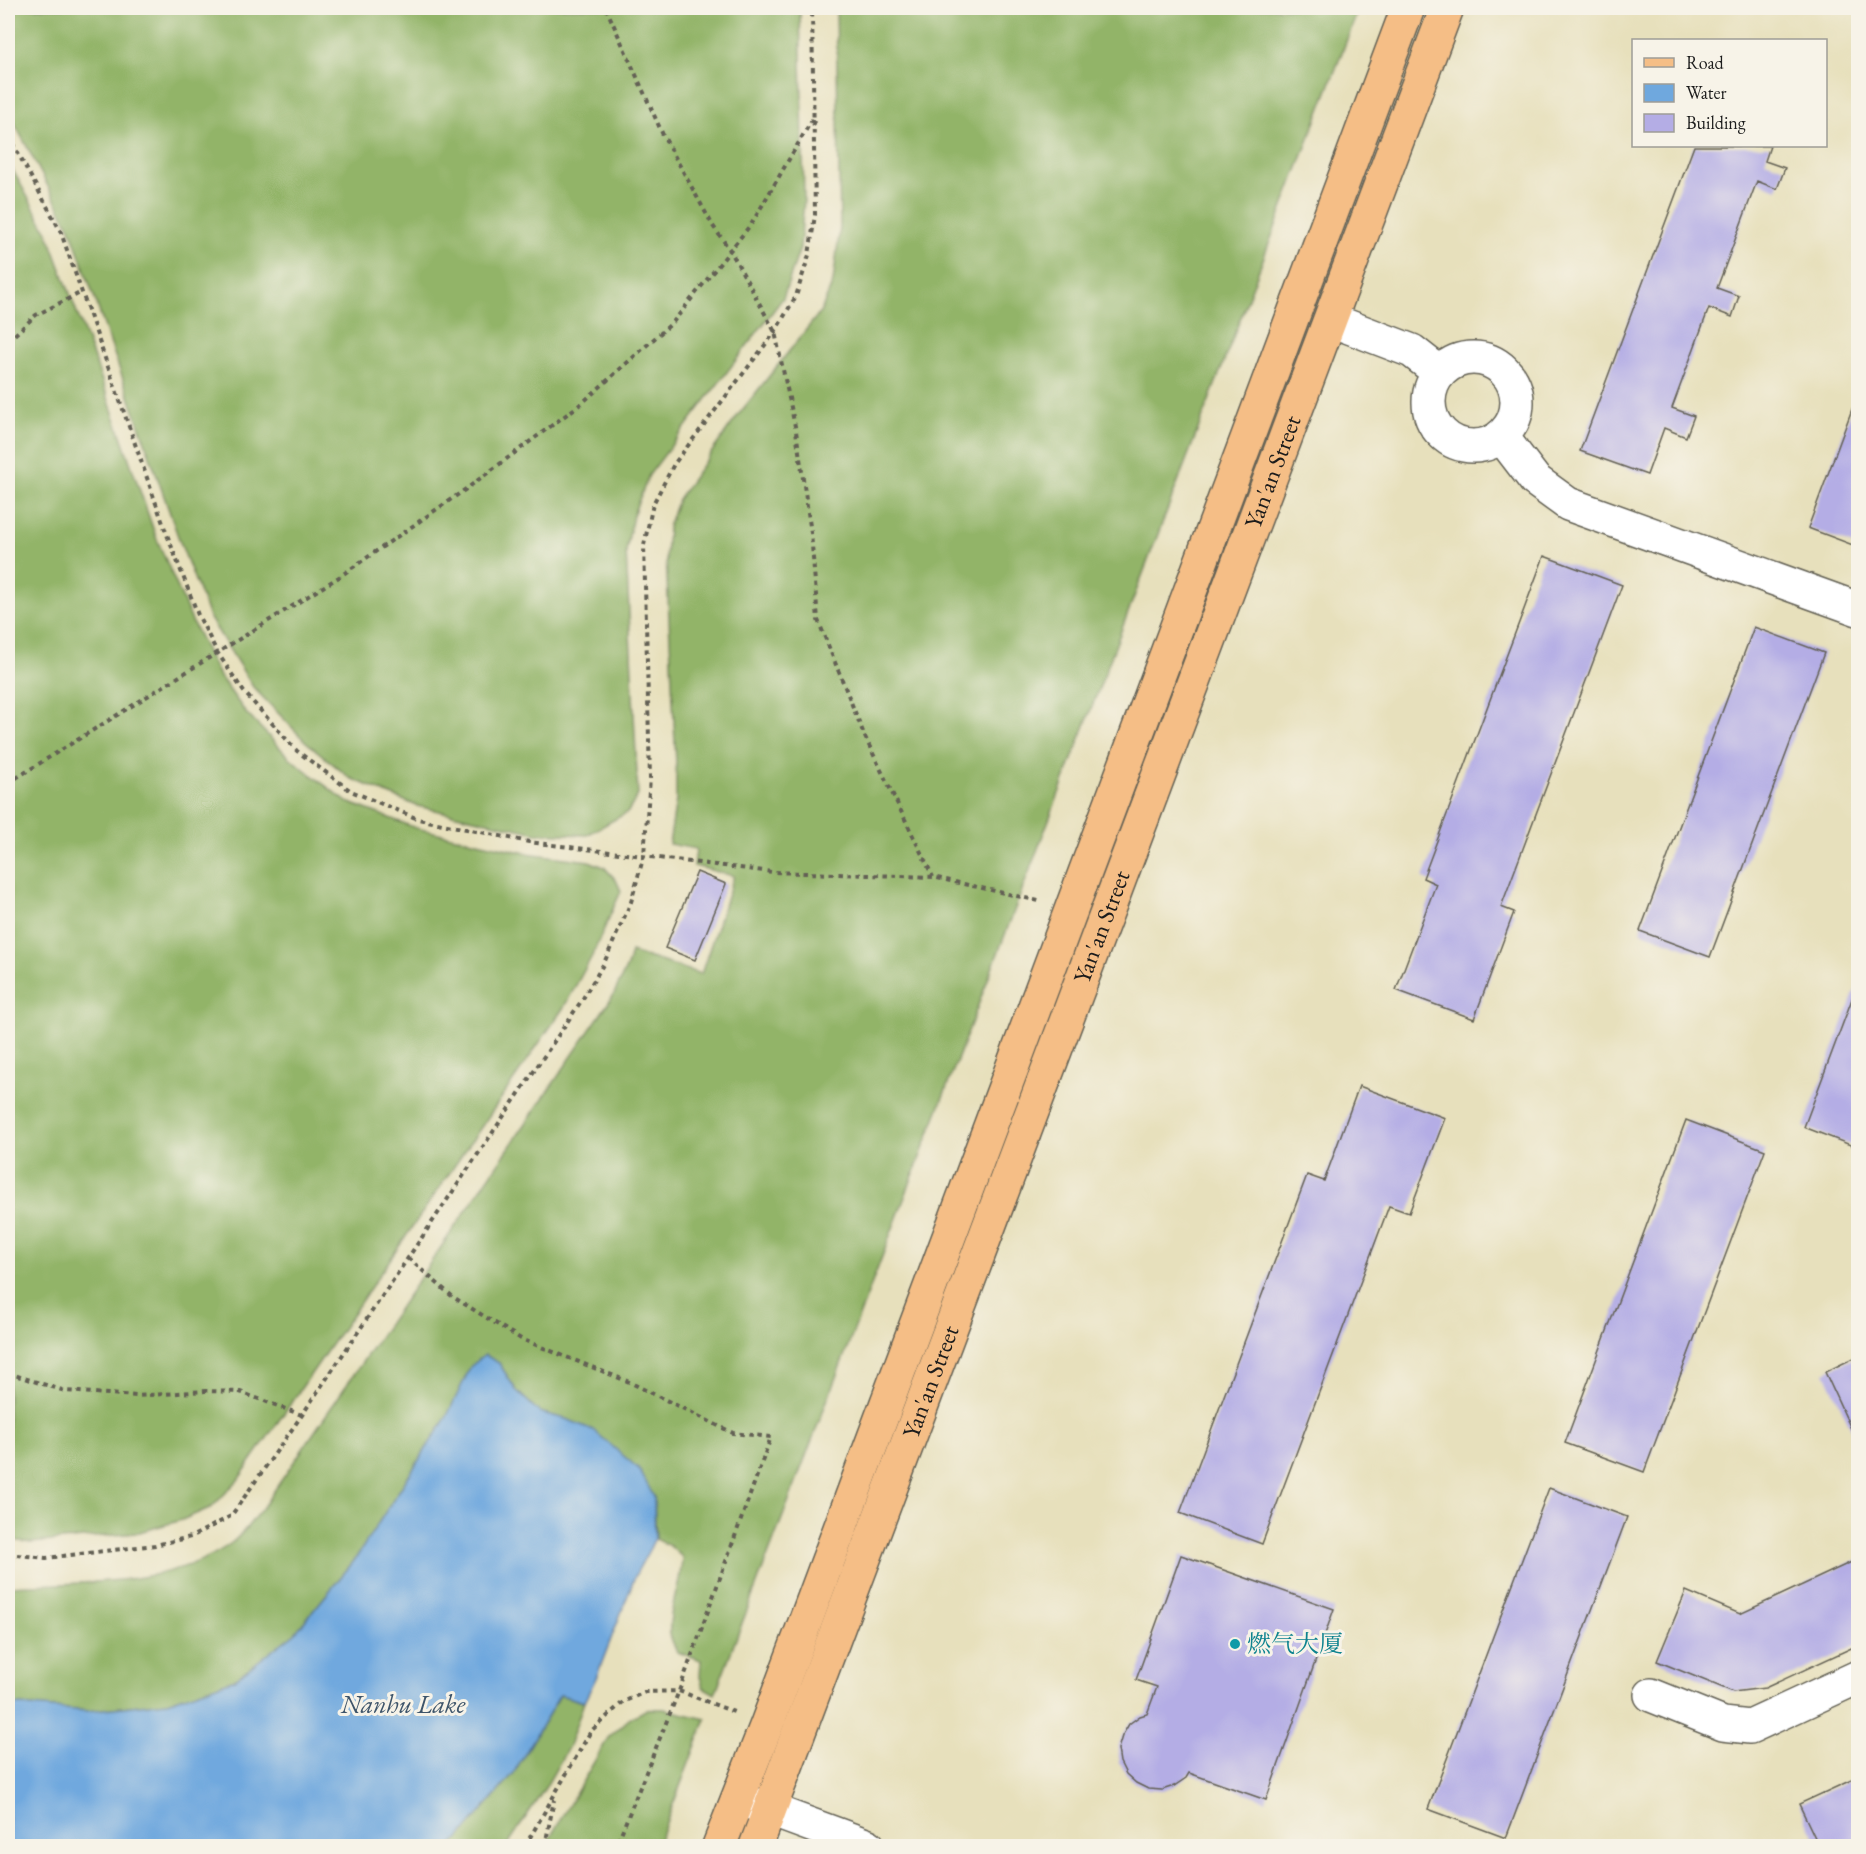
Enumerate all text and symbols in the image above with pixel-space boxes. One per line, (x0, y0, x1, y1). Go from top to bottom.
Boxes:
legend (1632, 39, 1827, 147)
text: Road (1686, 51, 1725, 74)
text: Water (1686, 81, 1727, 104)
text: Building (1686, 111, 1746, 134)
street label: Yan'an Street (1237, 410, 1308, 533)
street label: Yan'an Street (1066, 865, 1137, 988)
street label: Yan'an Street (895, 1320, 966, 1442)
place label: 燃气大厦 (1247, 1628, 1343, 1659)
marker: 燃气大厦 (1228, 1637, 1242, 1651)
water label: Nanhu Lake (340, 1687, 466, 1721)

